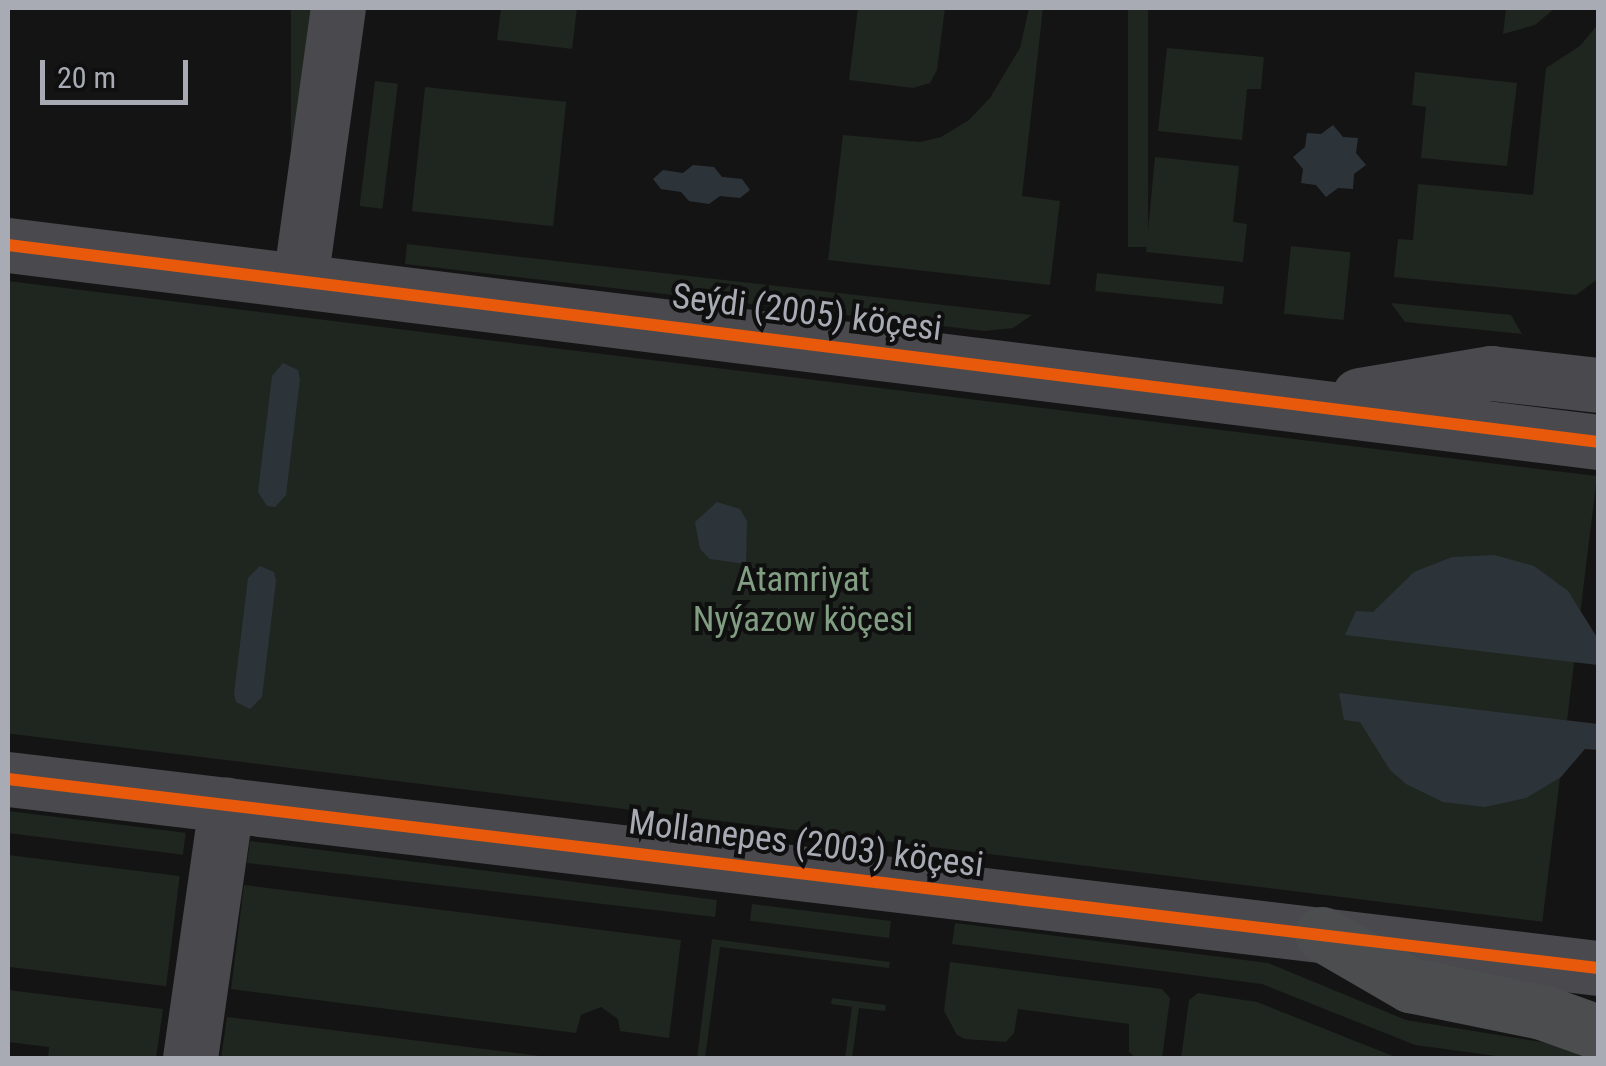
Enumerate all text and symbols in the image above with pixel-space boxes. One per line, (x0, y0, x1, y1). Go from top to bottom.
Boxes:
scale bar (45, 40, 192, 102)
text: 20 m (57, 60, 116, 95)
street label: Seýdi (2005) köçesi (670, 276, 944, 350)
park label: Atamriyat Nyýazow köçesi (693, 559, 913, 641)
street label: Mollanepes (2003) köçesi (626, 801, 986, 887)

